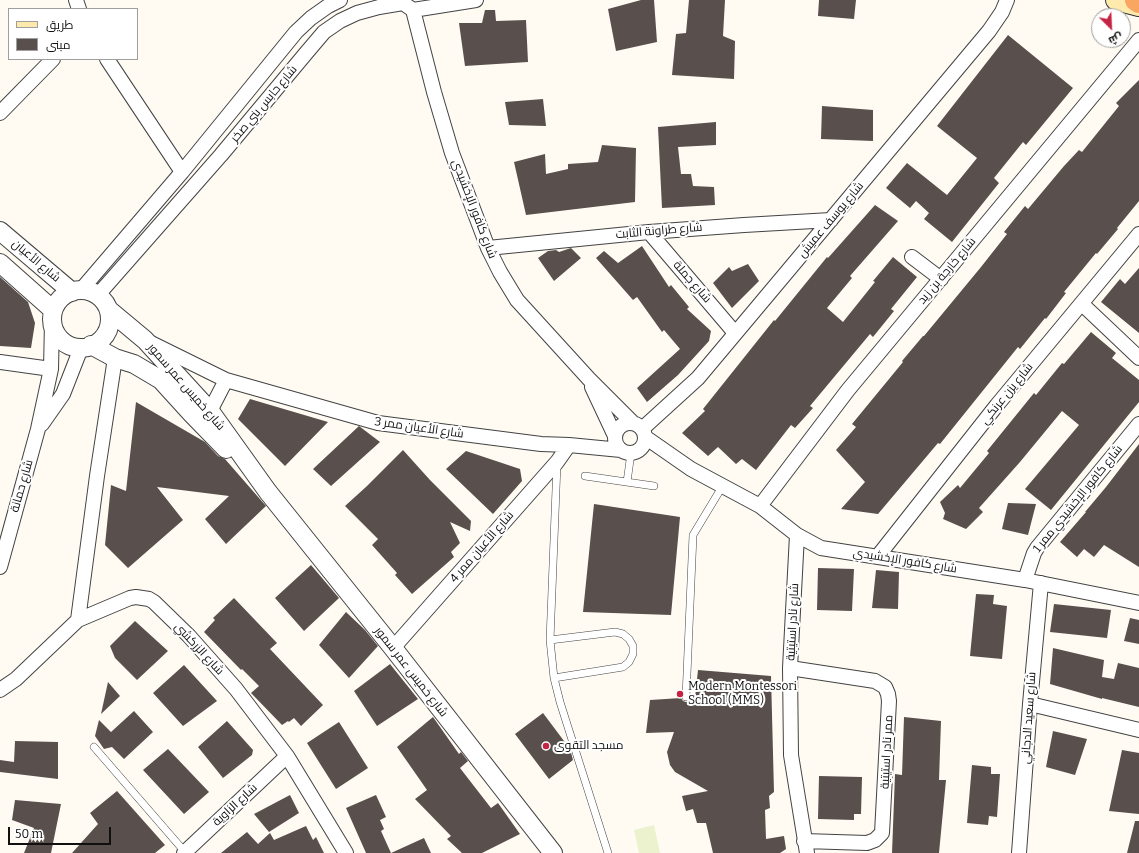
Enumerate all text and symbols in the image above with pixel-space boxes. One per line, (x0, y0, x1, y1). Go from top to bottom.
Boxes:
legend (8, 8, 138, 60)
north arrow (1091, 8, 1131, 48)
text: طريق (46, 18, 73, 32)
text: ش (1107, 30, 1125, 47)
text: مبنى (46, 38, 71, 52)
street label: شارع حابس بني صخر (228, 63, 300, 145)
street label: شارع كافور الإخشيدي (448, 157, 500, 261)
street label: شارع يوسف عميش (795, 179, 867, 261)
street label: شارع طراونة الثابت (615, 220, 703, 242)
street label: شارع خارجة بن زيد (915, 235, 979, 307)
street label: شارع الأعيان (9, 237, 63, 285)
street label: شارع جملة (670, 258, 714, 306)
street label: شارع خميس عمر سمور (144, 341, 228, 433)
street label: شارع يزن عرنكي (978, 360, 1036, 428)
street label: شارع الأعيان ممر 3 (374, 415, 464, 441)
street label: شارع كافور الإخشيدي ممر 1 (1030, 442, 1126, 556)
street label: شارع حمانة (8, 458, 36, 514)
street label: شارع الأعيان ممر 4 (447, 508, 517, 586)
street label: شارع كافور الإخشيدي (852, 546, 958, 576)
street label: شارع نادر استيتية (784, 583, 802, 661)
street label: شارع الزركشي (171, 620, 227, 678)
street label: شارع خميس عمر سمور (371, 624, 451, 720)
street label: شارع سعيد الدجاني (1019, 671, 1039, 765)
place label: Modern Montessori School (MMS) (688, 680, 797, 708)
marker: Modern Montessori School (MMS) (675, 689, 685, 699)
street label: ممر نادر استيتية (878, 715, 896, 789)
place label: مسجد التقوى (554, 739, 623, 753)
marker: مسجد التقوى (541, 741, 551, 751)
street label: شارع الزاوية (210, 781, 260, 829)
scale bar (10, 819, 113, 845)
text: 50 m (15, 827, 43, 841)

